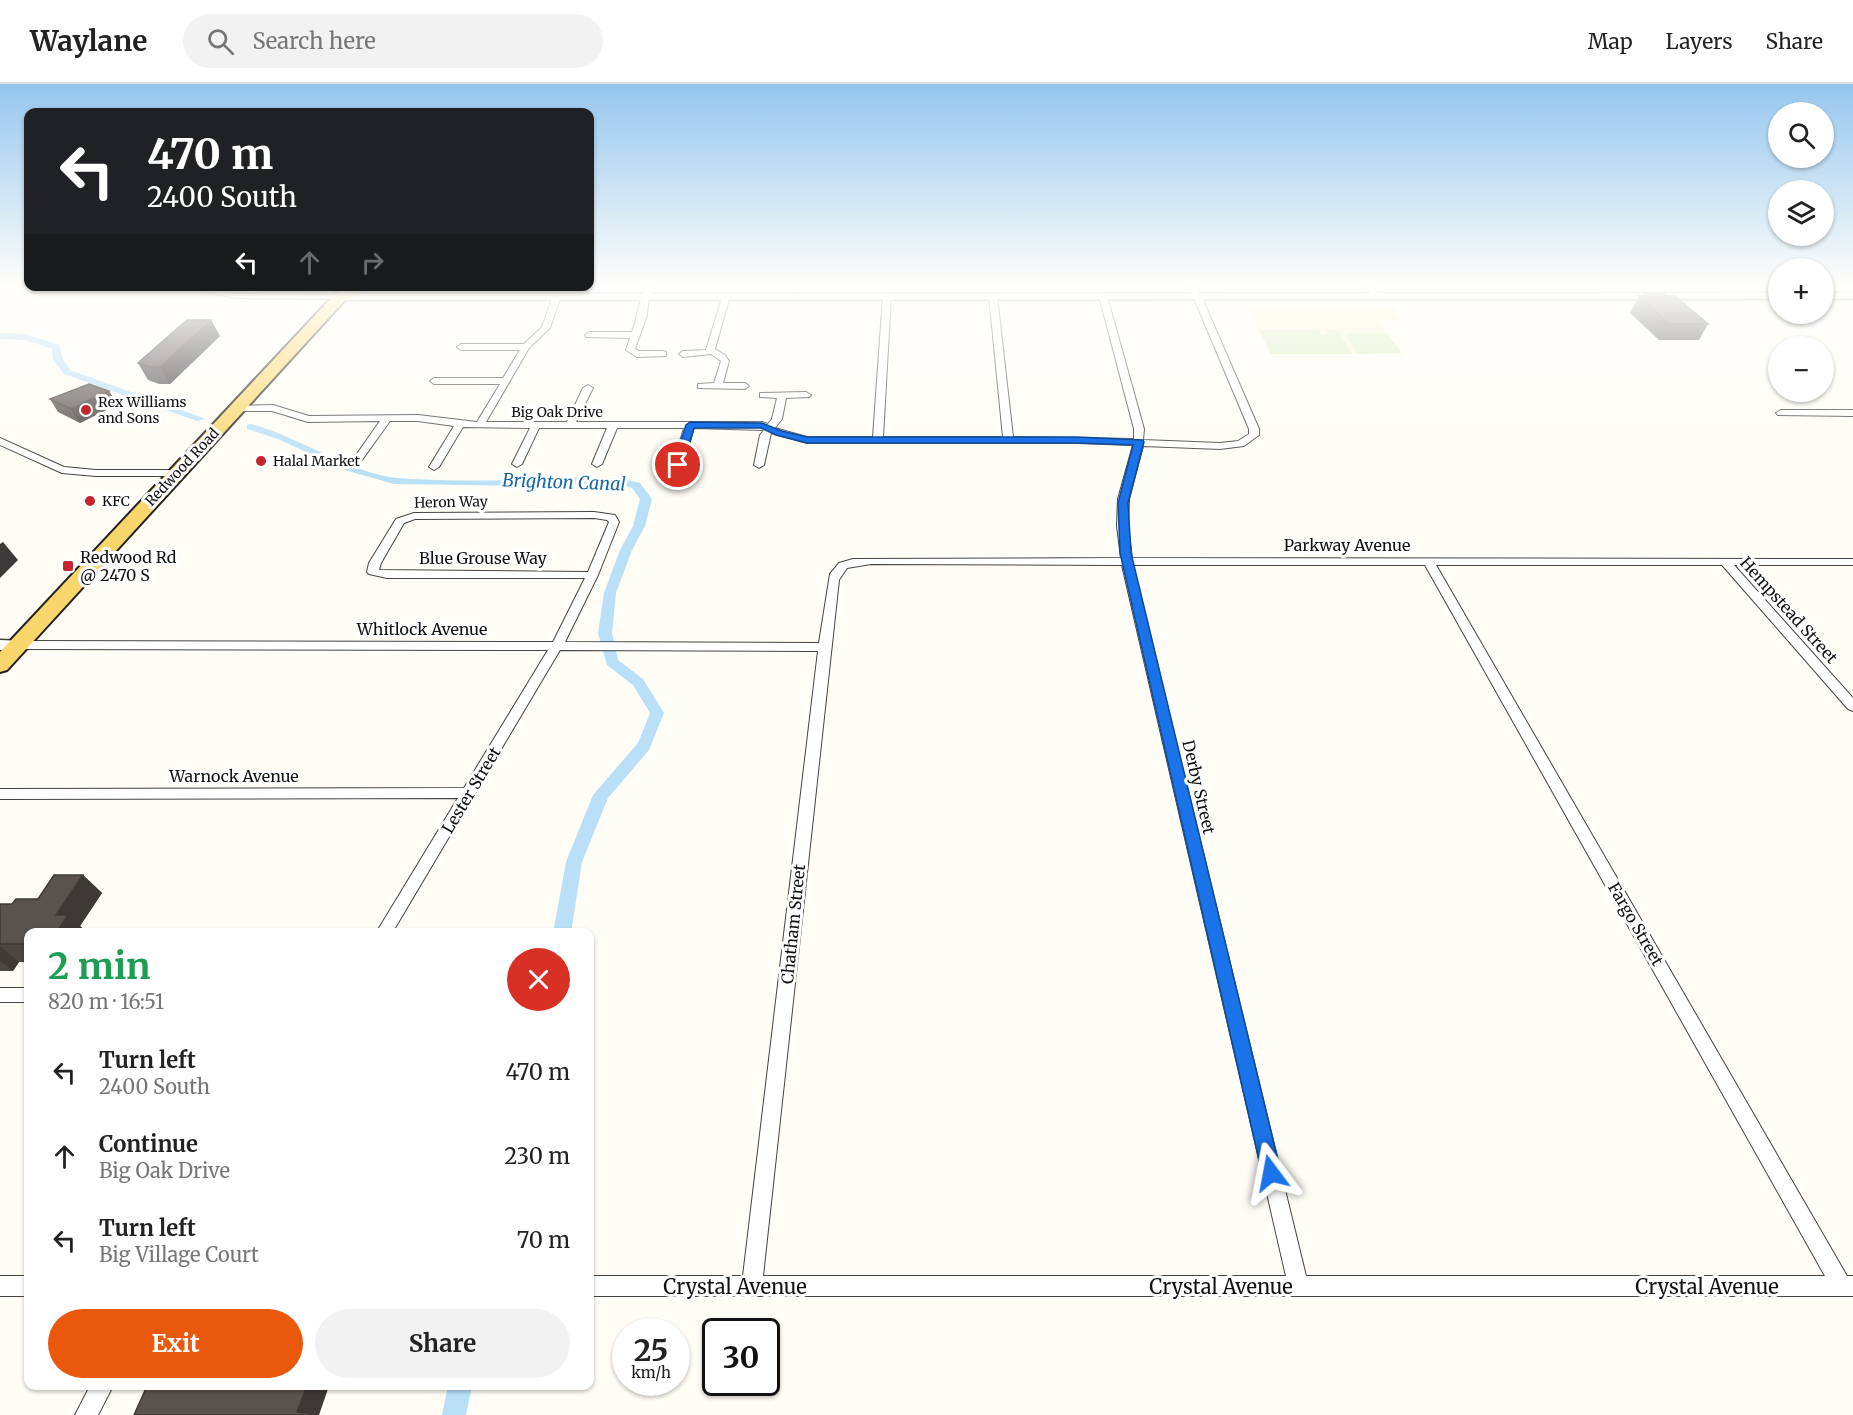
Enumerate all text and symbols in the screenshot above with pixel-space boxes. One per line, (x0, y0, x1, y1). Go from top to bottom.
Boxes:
search box (183, 14, 603, 68)
text: Waylane (30, 23, 147, 59)
icon: search (204, 25, 237, 58)
text: Search here (252, 27, 376, 55)
text: Map (1588, 28, 1633, 55)
text: Layers (1666, 28, 1733, 55)
text: Share (1766, 28, 1823, 55)
map controls (1768, 102, 1834, 402)
button: search (1768, 102, 1834, 168)
text: 470 m (147, 128, 273, 180)
icon: left (48, 132, 126, 210)
text: 2400 South (147, 180, 297, 214)
button: layers (1768, 180, 1834, 246)
icon: left (230, 246, 263, 279)
icon: ahead (293, 246, 326, 279)
icon: right (356, 246, 389, 279)
button: + (1768, 258, 1834, 324)
button: − (1768, 336, 1834, 402)
place label: Rex Williams and Sons (98, 393, 187, 427)
marker: Rex Williams and Sons (79, 403, 93, 417)
street label: Big Oak Drive (511, 403, 603, 421)
street label: Redwood Road (141, 424, 223, 510)
pin (652, 439, 703, 490)
icon: arrive (661, 448, 694, 481)
place label: Halal Market (273, 452, 361, 470)
marker: Halal Market (254, 454, 268, 468)
water label: Brighton Canal (502, 468, 626, 496)
place label: KFC (102, 492, 130, 510)
street label: Heron Way (414, 492, 489, 512)
marker: KFC (83, 494, 97, 508)
street label: Parkway Avenue (1284, 535, 1410, 555)
place label: Redwood Rd @ 2470 S (80, 547, 177, 585)
street label: Blue Grouse Way (419, 548, 548, 568)
street label: Hempstead Street (1736, 553, 1843, 668)
marker: Redwood Rd @ 2470 S (61, 559, 75, 573)
street label: Whitlock Avenue (356, 619, 487, 639)
street label: Derby Street (1178, 738, 1220, 837)
street label: Lester Street (437, 742, 505, 837)
street label: Warnock Avenue (168, 766, 299, 786)
street label: Chatham Street (777, 862, 809, 985)
street label: Fargo Street (1604, 879, 1668, 970)
text: 2 min (48, 944, 151, 989)
button: close (507, 948, 570, 1011)
text: 820 m · 16:51 (48, 989, 164, 1014)
text: Turn left (99, 1046, 196, 1074)
icon: left (48, 1056, 81, 1089)
text: 470 m (505, 1058, 570, 1086)
text: 2400 South (99, 1074, 210, 1099)
text: Continue (99, 1130, 198, 1158)
icon: ahead (48, 1140, 81, 1173)
position arrow (1239, 1141, 1303, 1205)
text: 230 m (504, 1142, 570, 1170)
text: Big Oak Drive (99, 1158, 230, 1183)
text: Turn left (99, 1214, 196, 1242)
icon: left (48, 1224, 81, 1257)
text: 70 m (517, 1226, 570, 1254)
text: Big Village Court (99, 1242, 259, 1267)
street label: Crystal Avenue (663, 1274, 807, 1299)
street label: Crystal Avenue (1149, 1274, 1293, 1299)
street label: Crystal Avenue (1635, 1274, 1779, 1299)
button: Exit (48, 1309, 303, 1378)
button: Share (315, 1309, 570, 1378)
speed limit sign: 30 (702, 1318, 780, 1396)
text: 25 (634, 1331, 668, 1369)
text: km/h (631, 1363, 671, 1382)

